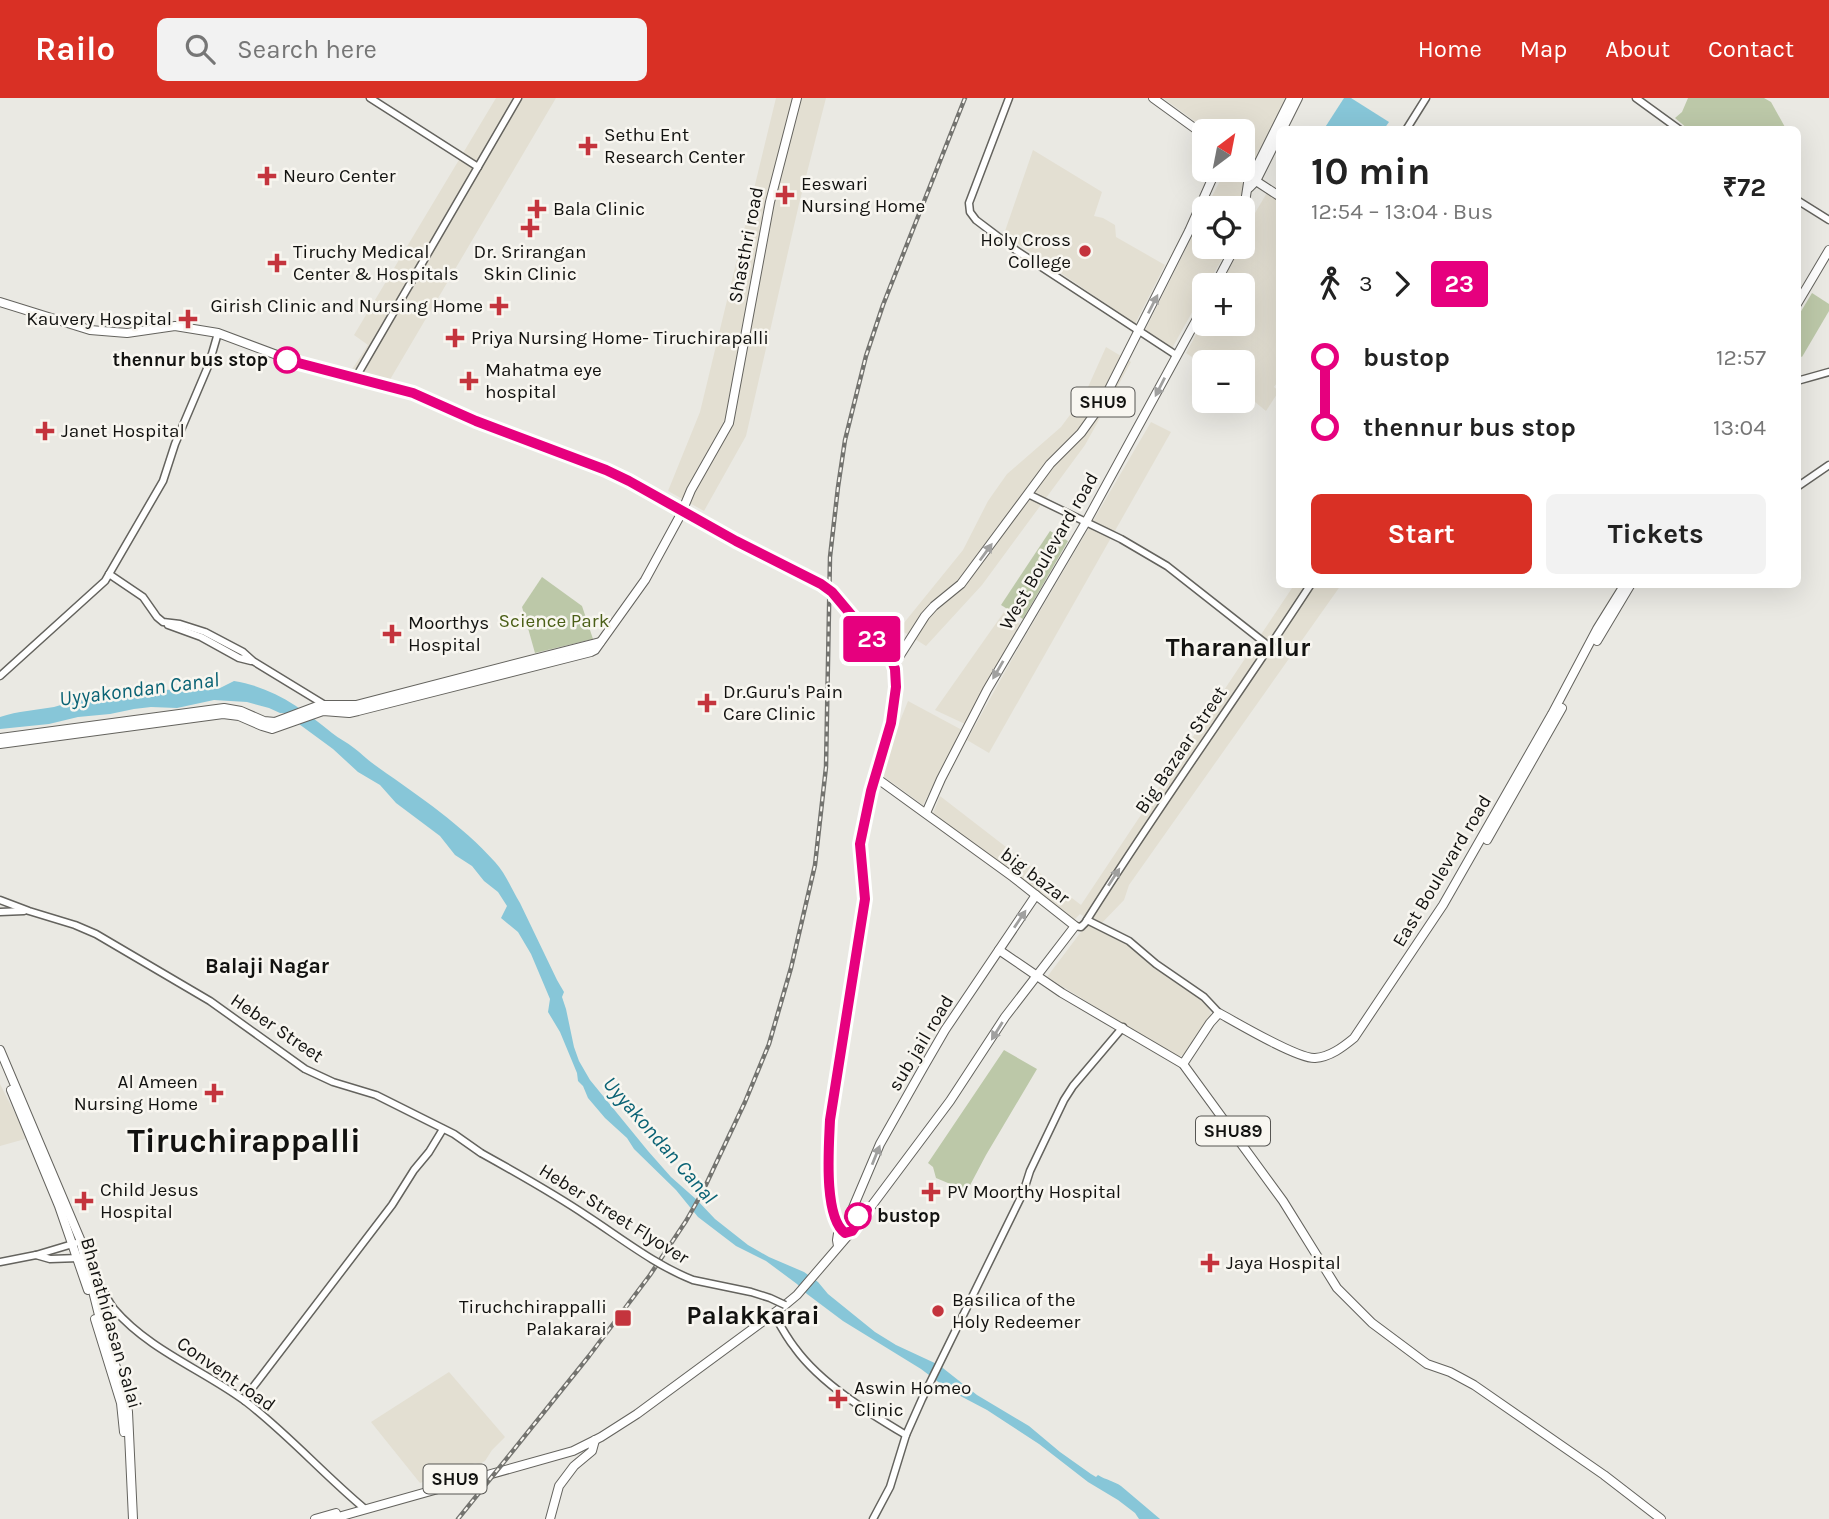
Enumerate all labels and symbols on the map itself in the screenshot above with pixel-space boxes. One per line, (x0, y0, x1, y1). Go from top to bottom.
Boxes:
north arrow (1192, 119, 1255, 182)
place label: Sethu Ent Research Center (604, 124, 745, 168)
marker: Sethu Ent Research Center (578, 136, 598, 156)
place label: Neuro Center (283, 165, 396, 187)
marker: Neuro Center (257, 166, 277, 186)
place label: Eeswari Nursing Home (801, 173, 925, 217)
street label: Shasthri road (724, 185, 768, 305)
marker: Eeswari Nursing Home (775, 185, 795, 205)
place label: Bala Clinic (553, 198, 645, 220)
marker: Bala Clinic (527, 199, 547, 219)
marker: Dr. Srirangan Skin Clinic (520, 218, 540, 238)
place label: Holy Cross College (980, 229, 1071, 273)
place label: Tiruchy Medical Center & Hospitals (293, 241, 459, 285)
place label: Dr. Srirangan Skin Clinic (474, 241, 586, 285)
marker: Holy Cross College (1077, 243, 1093, 259)
marker: Tiruchy Medical Center & Hospitals (267, 253, 287, 273)
one-way arrow (1147, 294, 1158, 314)
place label: Girish Clinic and Nursing Home (211, 295, 483, 317)
marker: Girish Clinic and Nursing Home (489, 296, 509, 316)
place label: Kauvery Hospital (26, 308, 172, 330)
marker: Kauvery Hospital (178, 309, 198, 329)
place label: Priya Nursing Home- Tiruchirapalli (471, 327, 769, 349)
marker: Priya Nursing Home- Tiruchirapalli (445, 328, 465, 348)
marker: thennur bus stop (274, 347, 300, 373)
place label: thennur bus stop (112, 349, 268, 371)
place label: Mahatma eye hospital (485, 359, 602, 403)
marker: Mahatma eye hospital (459, 371, 479, 391)
one-way arrow (1154, 377, 1165, 397)
road number: SHU9 (1072, 388, 1134, 416)
place label: Janet Hospital (61, 420, 185, 442)
marker: Janet Hospital (35, 421, 55, 441)
street label: West Boulevard road (995, 468, 1103, 634)
one-way arrow (978, 543, 992, 561)
park label: Science Park (499, 610, 610, 632)
place label: Moorthys Hospital (408, 612, 489, 656)
line badge: 23 (840, 616, 903, 662)
marker: Moorthys Hospital (382, 624, 402, 644)
district label: Tharanallur (1166, 632, 1311, 663)
one-way arrow (992, 660, 1005, 679)
water label: Uyyakondan Canal (58, 667, 220, 711)
place label: Dr.Guru's Pain Care Clinic (723, 681, 843, 725)
street label: Big Bazaar Street (1130, 682, 1232, 818)
marker: Dr.Guru's Pain Care Clinic (697, 693, 717, 713)
street label: East Boulevard road (1388, 791, 1496, 951)
street label: big bazar (996, 843, 1074, 909)
one-way arrow (1107, 867, 1120, 887)
one-way arrow (1013, 910, 1027, 928)
district label: Balaji Nagar (205, 954, 330, 978)
street label: Heber Street (226, 989, 328, 1067)
street label: sub jail road (884, 991, 958, 1095)
one-way arrow (990, 1022, 1003, 1041)
place label: Al Ameen Nursing Home (74, 1071, 198, 1115)
water label: Uyyakondan Canal (598, 1071, 722, 1209)
marker: Al Ameen Nursing Home (204, 1083, 224, 1103)
road number: SHU89 (1196, 1116, 1270, 1146)
district label: Tiruchirappalli (127, 1122, 361, 1160)
one-way arrow (870, 1144, 881, 1165)
street label: Heber Street Flyover (535, 1159, 693, 1269)
place label: Child Jesus Hospital (100, 1179, 199, 1223)
place label: PV Moorthy Hospital (947, 1181, 1121, 1203)
marker: PV Moorthy Hospital (921, 1182, 941, 1202)
marker: Child Jesus Hospital (74, 1191, 94, 1211)
marker: bustop (845, 1203, 871, 1229)
place label: bustop (877, 1205, 940, 1227)
street label: Bharathidasan Salai (76, 1235, 146, 1411)
place label: Jaya Hospital (1226, 1252, 1341, 1274)
marker: Jaya Hospital (1200, 1253, 1220, 1273)
place label: Basilica of the Holy Redeemer (952, 1289, 1080, 1333)
place label: Tiruchchirappalli Palakarai (459, 1296, 607, 1340)
district label: Palakkarai (686, 1300, 820, 1331)
marker: Basilica of the Holy Redeemer (930, 1303, 946, 1319)
marker: Tiruchchirappalli Palakarai (613, 1308, 633, 1328)
street label: Convent road (173, 1332, 279, 1416)
place label: Aswin Homeo Clinic (854, 1377, 971, 1421)
marker: Aswin Homeo Clinic (828, 1389, 848, 1409)
road number: SHU9 (424, 1464, 486, 1494)

